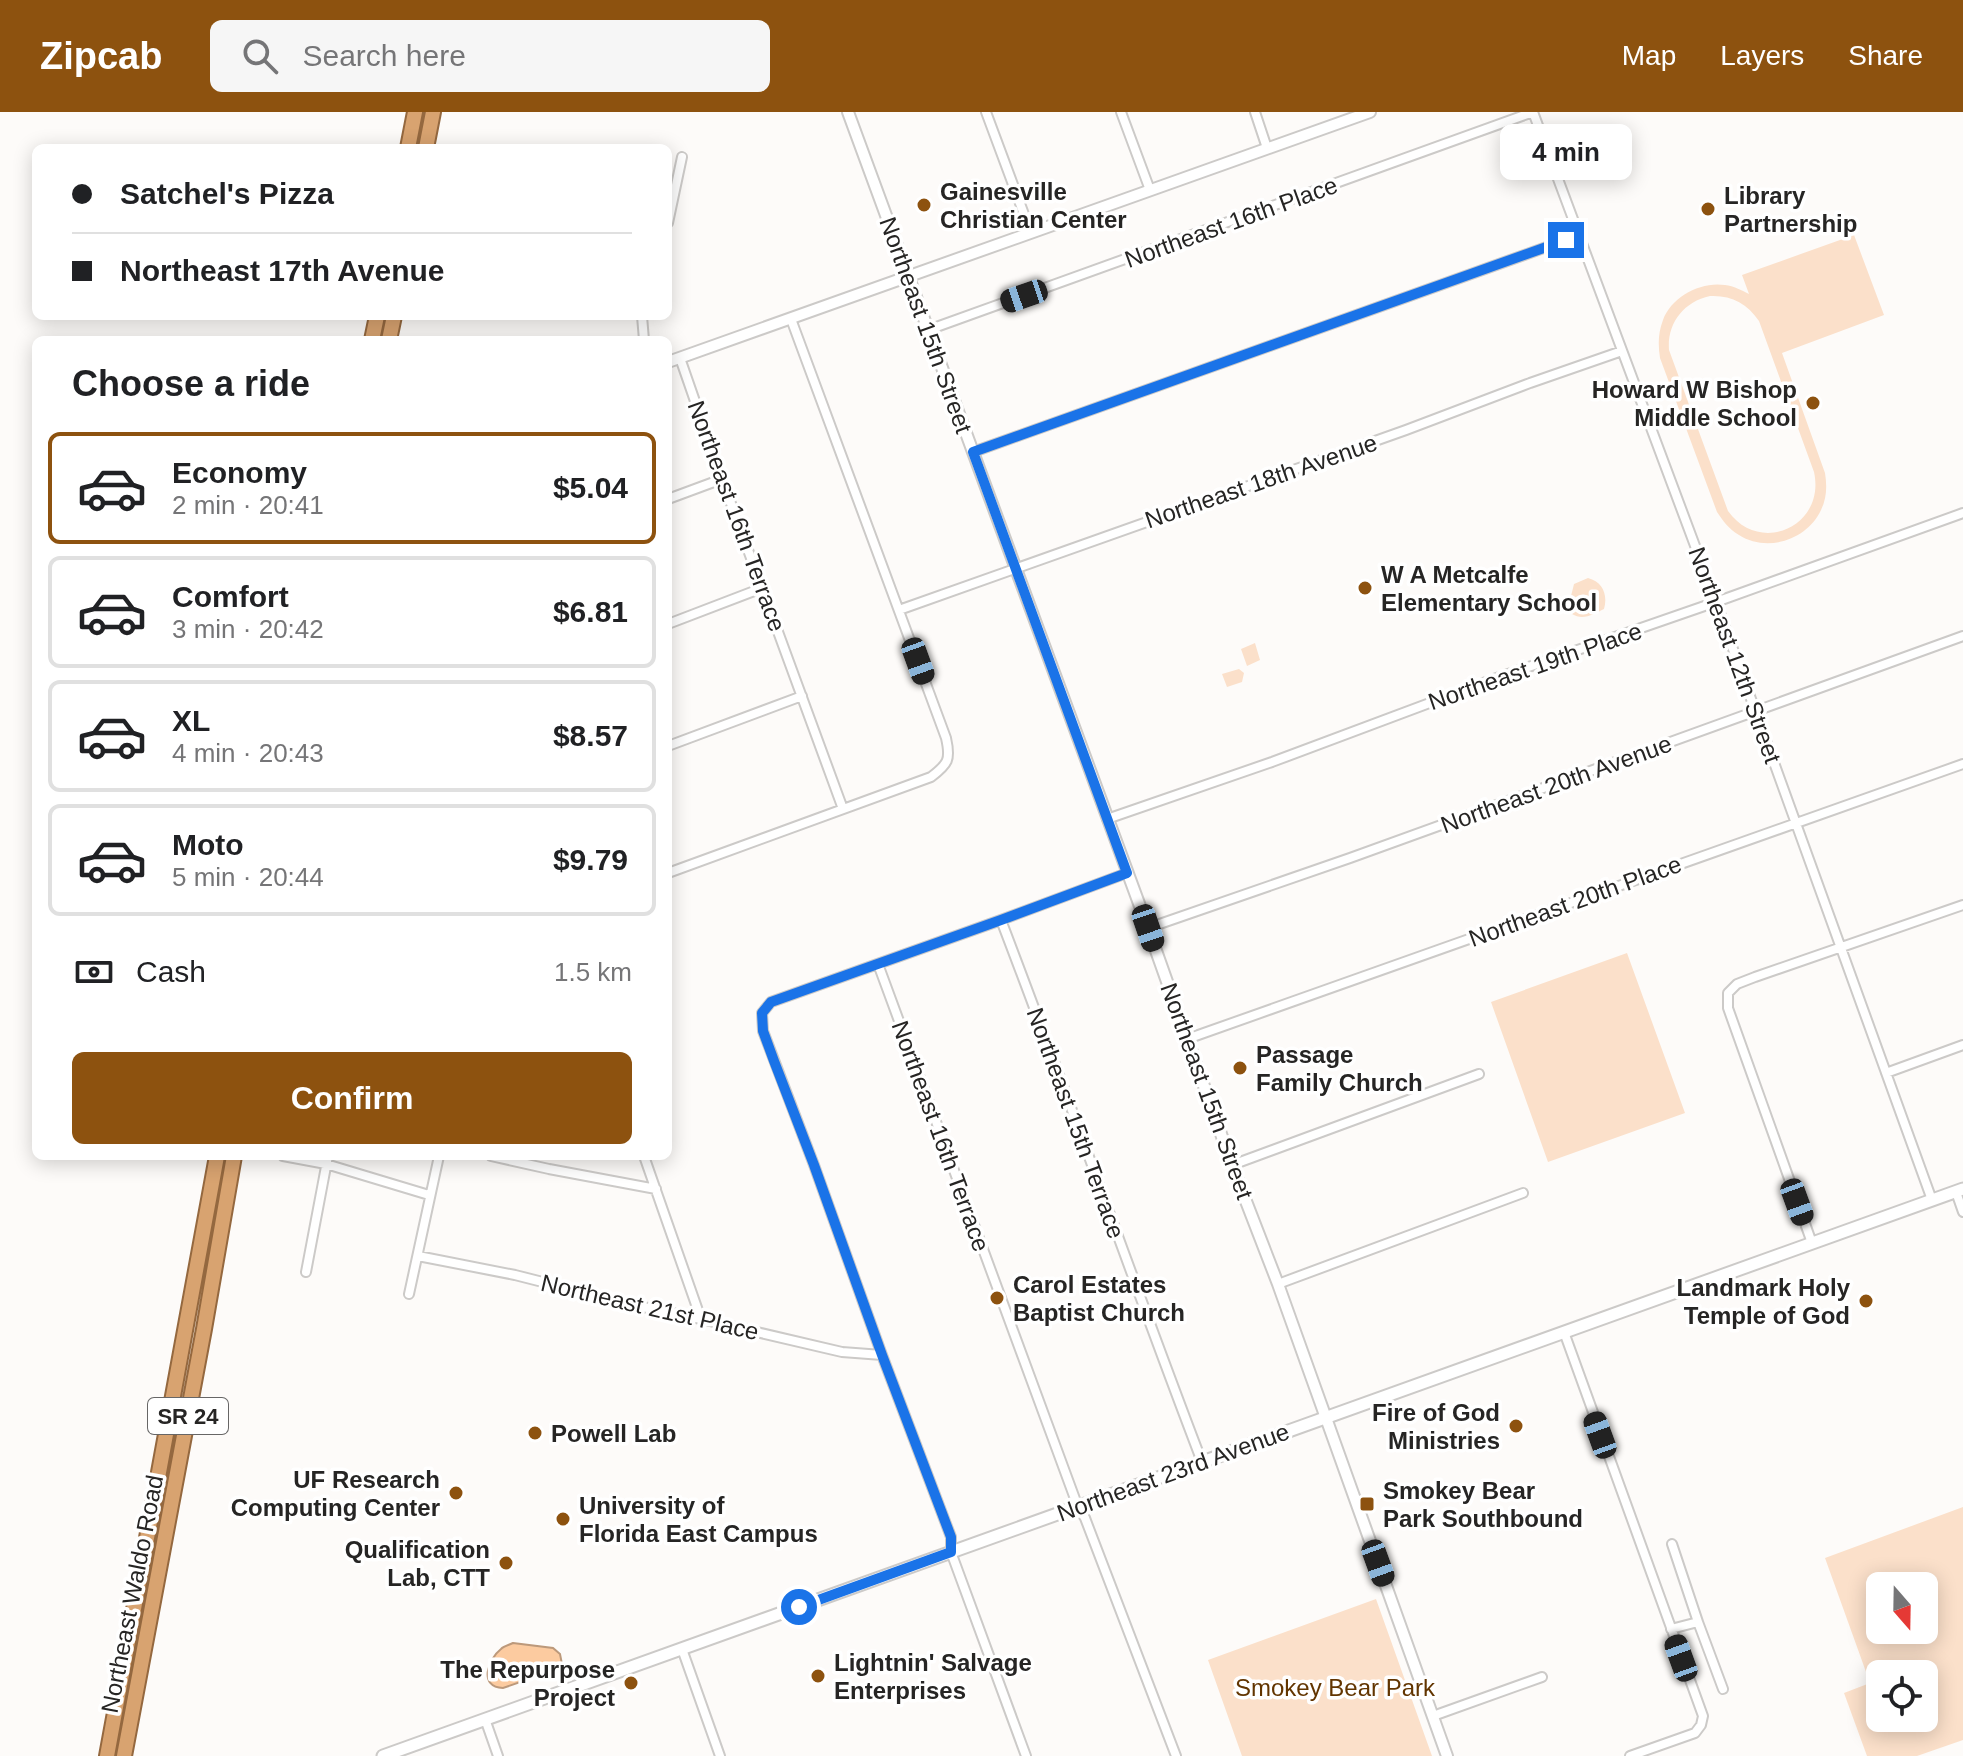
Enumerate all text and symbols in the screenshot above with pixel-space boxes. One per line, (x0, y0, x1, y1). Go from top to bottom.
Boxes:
search box (210, 20, 770, 92)
icon: search (238, 34, 282, 78)
text: Zipcab (40, 35, 162, 77)
text: Search here (302, 39, 466, 72)
text: Map (1622, 40, 1676, 71)
text: Layers (1720, 40, 1804, 71)
text: Share (1848, 40, 1923, 71)
callout: 4 min (1500, 124, 1632, 180)
text: 4 min (1532, 137, 1600, 167)
street label: Northeast 16th Place (1121, 171, 1341, 273)
text: Satchel's Pizza (120, 177, 334, 210)
place label: Gainesville Christian Center (940, 178, 1127, 233)
place label: Library Partnership (1724, 182, 1857, 237)
marker: Gainesville Christian Center (915, 196, 933, 214)
marker: Library Partnership (1699, 200, 1717, 218)
street label: Northeast 15th Street (874, 213, 978, 437)
route end (1548, 222, 1584, 258)
text: Northeast 17th Avenue (120, 254, 445, 287)
car (997, 277, 1051, 315)
text: Choose a ride (72, 363, 310, 404)
place label: Howard W Bishop Middle School (1592, 376, 1797, 431)
marker: Howard W Bishop Middle School (1804, 394, 1822, 412)
street label: Northeast 16th Terrace (683, 397, 791, 635)
street label: Northeast 18th Avenue (1141, 429, 1381, 533)
icon: car (76, 452, 148, 524)
text: Economy (172, 456, 307, 489)
text: $5.04 (553, 471, 628, 504)
text: 2 min · 20:41 (172, 490, 324, 520)
street label: Northeast 12th Street (1683, 543, 1787, 767)
place label: W A Metcalfe Elementary School (1381, 561, 1597, 616)
icon: car (76, 576, 148, 648)
marker: W A Metcalfe Elementary School (1356, 579, 1374, 597)
text: Comfort (172, 580, 289, 613)
text: $6.81 (553, 595, 628, 628)
text: 3 min · 20:42 (172, 614, 324, 644)
street label: Northeast 19th Place (1425, 617, 1645, 715)
car (899, 634, 937, 688)
icon: car (76, 700, 148, 772)
text: XL (172, 704, 210, 737)
text: $8.57 (553, 719, 628, 752)
street label: Northeast 20th Avenue (1437, 730, 1675, 838)
text: 4 min · 20:43 (172, 738, 324, 768)
icon: car (76, 824, 148, 896)
text: Moto (172, 828, 244, 861)
text: $9.79 (553, 843, 628, 876)
street label: Northeast 20th Place (1465, 850, 1685, 952)
text: 5 min · 20:44 (172, 862, 324, 892)
car (1129, 901, 1167, 955)
icon: cash (72, 950, 116, 994)
text: Cash (136, 955, 206, 988)
text: 1.5 km (554, 957, 632, 987)
street label: Northeast 15th Street (1155, 979, 1259, 1203)
street label: Northeast 15th Terrace (1022, 1004, 1130, 1242)
street label: Northeast 16th Terrace (887, 1017, 995, 1255)
place label: Passage Family Church (1256, 1041, 1423, 1096)
button: Confirm (72, 1052, 632, 1144)
marker: Passage Family Church (1231, 1059, 1249, 1077)
car (1778, 1175, 1816, 1229)
street label: Northeast 21st Place (538, 1269, 762, 1345)
place label: Carol Estates Baptist Church (1013, 1271, 1185, 1326)
place label: Landmark Holy Temple of God (1677, 1274, 1851, 1329)
marker: Carol Estates Baptist Church (988, 1289, 1006, 1307)
marker: Landmark Holy Temple of God (1857, 1292, 1875, 1310)
road number: SR 24 (148, 1398, 228, 1434)
place label: Fire of God Ministries (1372, 1399, 1500, 1454)
car (1581, 1408, 1619, 1462)
street label: Northeast 23rd Avenue (1053, 1417, 1293, 1527)
marker: Fire of God Ministries (1507, 1417, 1525, 1435)
place label: Powell Lab (551, 1420, 676, 1447)
marker: Powell Lab (526, 1424, 544, 1442)
place label: UF Research Computing Center (231, 1466, 440, 1521)
street label: Northeast Waldo Road (96, 1473, 168, 1715)
place label: Smokey Bear Park Southbound (1383, 1477, 1583, 1532)
marker: UF Research Computing Center (447, 1484, 465, 1502)
place label: University of Florida East Campus (579, 1492, 818, 1547)
marker: Smokey Bear Park Southbound (1358, 1495, 1376, 1513)
marker: University of Florida East Campus (554, 1510, 572, 1528)
place label: Qualification Lab, CTT (345, 1536, 490, 1591)
car (1359, 1536, 1397, 1590)
marker: Qualification Lab, CTT (497, 1554, 515, 1572)
north arrow (1866, 1572, 1938, 1644)
map controls (1866, 1572, 1938, 1732)
route start (781, 1589, 817, 1625)
car (1662, 1631, 1700, 1685)
place label: Lightnin' Salvage Enterprises (834, 1649, 1032, 1704)
place label: The Repurpose Project (440, 1656, 615, 1711)
button: locate (1866, 1660, 1938, 1732)
marker: Lightnin' Salvage Enterprises (809, 1667, 827, 1685)
marker: The Repurpose Project (622, 1674, 640, 1692)
park label: Smokey Bear Park (1235, 1674, 1436, 1701)

